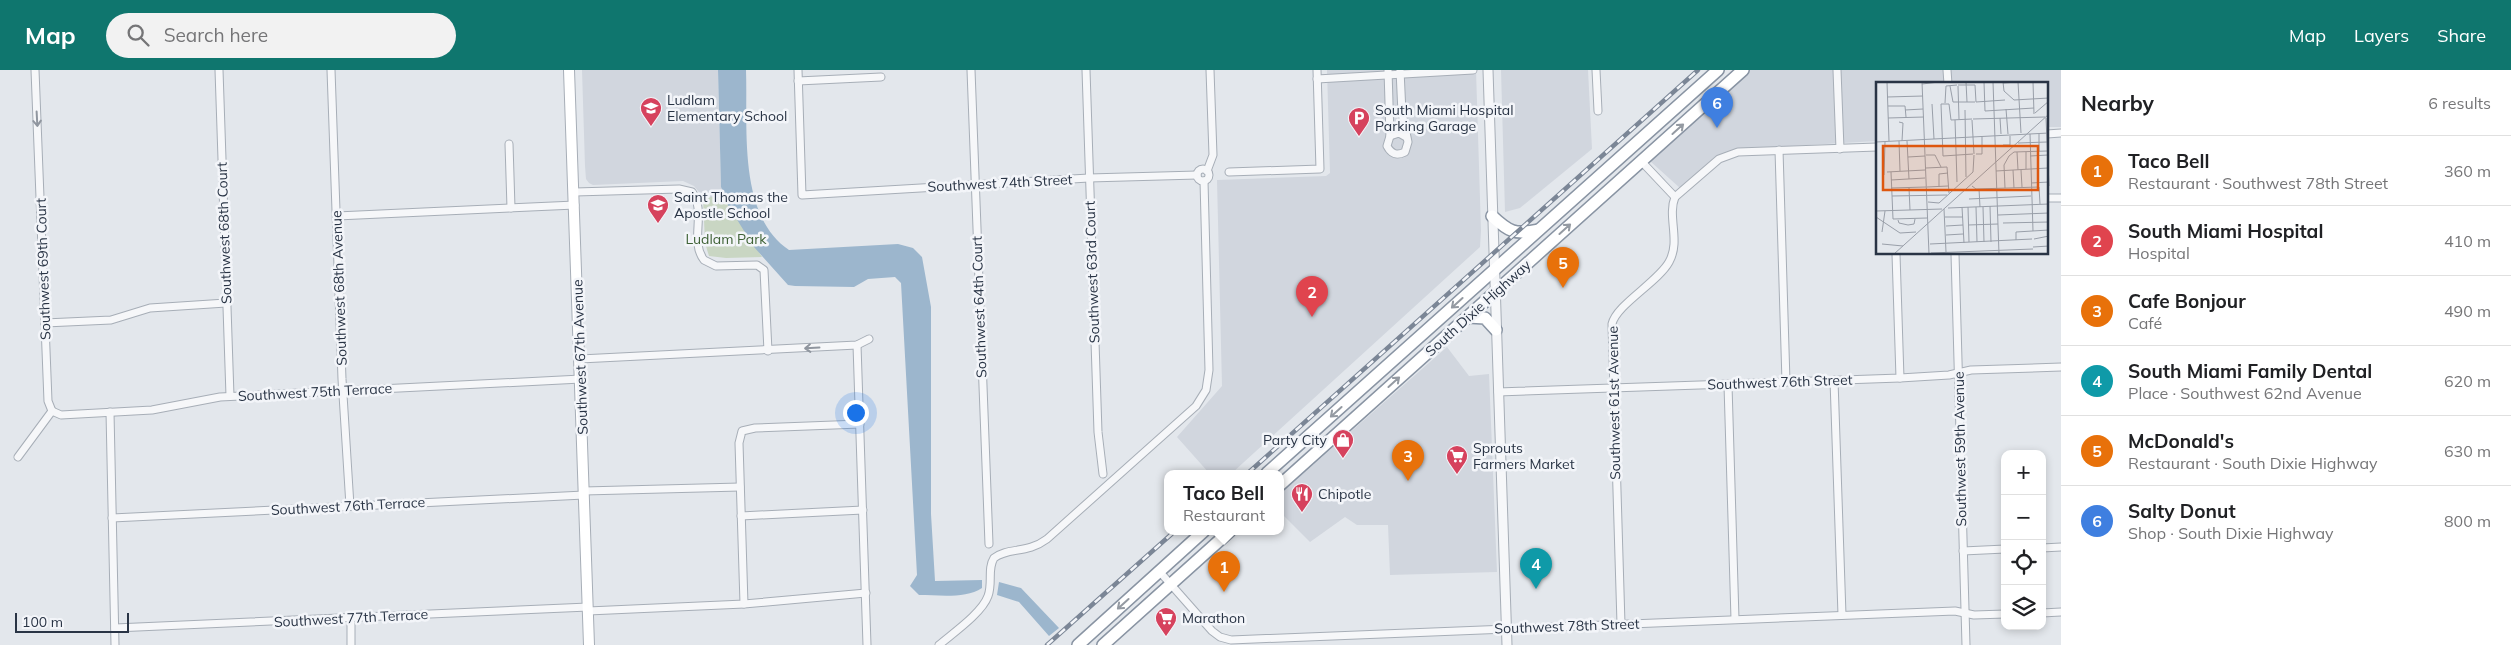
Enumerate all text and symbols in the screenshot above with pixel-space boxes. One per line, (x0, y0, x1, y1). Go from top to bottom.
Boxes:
search box (106, 13, 456, 58)
text: Map (25, 20, 76, 50)
icon: search (124, 21, 152, 49)
text: Search here (164, 23, 268, 47)
text: Map (2289, 24, 2326, 47)
text: Layers (2354, 24, 2409, 47)
text: Share (2437, 24, 2486, 47)
inset map (1876, 82, 2048, 255)
pin: 6 (1701, 87, 1733, 128)
text: Nearby (2081, 90, 2154, 116)
place label: Ludlam Elementary School (667, 91, 787, 125)
text: 6 results (2428, 93, 2491, 113)
school or university icon: Ludlam Elementary School (639, 96, 663, 127)
place label: South Miami Hospital Parking Garage (1375, 101, 1514, 135)
parking icon: South Miami Hospital Parking Garage (1347, 106, 1371, 137)
one-way arrow (33, 110, 42, 126)
one-way arrow (1671, 123, 1684, 135)
text: Taco Bell (2128, 149, 2209, 173)
text: 1 (2092, 161, 2102, 181)
text: 360 m (2444, 161, 2491, 181)
street label: Southwest 68th Court (213, 162, 235, 304)
street label: Southwest 74th Street (927, 170, 1073, 196)
text: Restaurant · Southwest 78th Street (2128, 173, 2388, 193)
place label: Saint Thomas the Apostle School (674, 188, 788, 222)
school or university icon: Saint Thomas the Apostle School (646, 193, 670, 224)
street label: Southwest 69th Court (32, 198, 54, 340)
street label: Southwest 63rd Court (1081, 200, 1103, 343)
street label: Southwest 68th Avenue (327, 210, 351, 366)
text: South Miami Hospital (2128, 219, 2323, 243)
one-way arrow (1559, 223, 1572, 235)
park label: Ludlam Park (685, 230, 767, 248)
text: 2 (2092, 231, 2102, 251)
text: 410 m (2444, 231, 2491, 251)
street label: Southwest 64th Court (968, 236, 990, 378)
text: Hospital (2128, 243, 2190, 263)
pin: 5 (1547, 247, 1579, 288)
street label: South Dixie Highway (1421, 255, 1535, 360)
pin: 2 (1296, 276, 1328, 317)
street label: Southwest 67th Avenue (568, 279, 592, 435)
text: Cafe Bonjour (2128, 289, 2246, 313)
one-way arrow (1451, 297, 1464, 308)
text: 3 (2092, 301, 2102, 321)
text: 490 m (2444, 301, 2491, 321)
text: Café (2128, 313, 2162, 333)
street label: Southwest 61st Avenue (1604, 326, 1624, 480)
one-way arrow (805, 344, 821, 353)
text: South Miami Family Dental (2128, 359, 2372, 383)
street label: Southwest 76th Street (1707, 370, 1853, 394)
street label: Southwest 59th Avenue (1950, 371, 1970, 527)
text: 4 (2092, 371, 2102, 391)
text: 620 m (2444, 371, 2491, 391)
one-way arrow (1388, 377, 1401, 388)
street label: Southwest 75th Terrace (237, 379, 393, 405)
text: Place · Southwest 62nd Avenue (2128, 383, 2362, 403)
your location (843, 400, 869, 426)
one-way arrow (1329, 406, 1342, 418)
shop icon: Party City (1331, 428, 1355, 459)
text: McDonald's (2128, 429, 2234, 453)
place label: Party City (1263, 431, 1328, 449)
place label: Sprouts Farmers Market (1473, 439, 1575, 473)
pin: 3 (1392, 440, 1424, 481)
text: 5 (2092, 441, 2102, 461)
text: 630 m (2444, 441, 2491, 461)
supermarket icon: Sprouts Farmers Market (1445, 444, 1469, 475)
map controls (2001, 450, 2046, 630)
button: + (2001, 450, 2046, 495)
text: Restaurant · South Dixie Highway (2128, 453, 2378, 473)
popup (1164, 470, 1284, 535)
text: Taco Bell (1183, 481, 1264, 505)
restaurant icon: Chipotle (1290, 482, 1314, 513)
place label: Chipotle (1318, 485, 1371, 503)
street label: Southwest 76th Terrace (270, 493, 426, 519)
button: − (2001, 495, 2046, 540)
text: Salty Donut (2128, 499, 2236, 523)
text: Restaurant (1183, 505, 1265, 525)
text: 6 (2092, 511, 2102, 531)
text: 800 m (2444, 511, 2491, 531)
text: Shop · South Dixie Highway (2128, 523, 2333, 543)
button: locate (2001, 540, 2046, 585)
pin: 4 (1520, 548, 1552, 589)
pin: 1 (1208, 551, 1240, 592)
button: layers (2001, 585, 2046, 630)
one-way arrow (1116, 598, 1129, 610)
street label: Southwest 77th Terrace (273, 605, 429, 631)
supermarket icon: Marathon (1154, 606, 1178, 637)
place label: Marathon (1182, 609, 1245, 627)
scale bar (15, 610, 129, 633)
text: 100 m (22, 613, 63, 631)
street label: Southwest 78th Street (1494, 614, 1640, 638)

